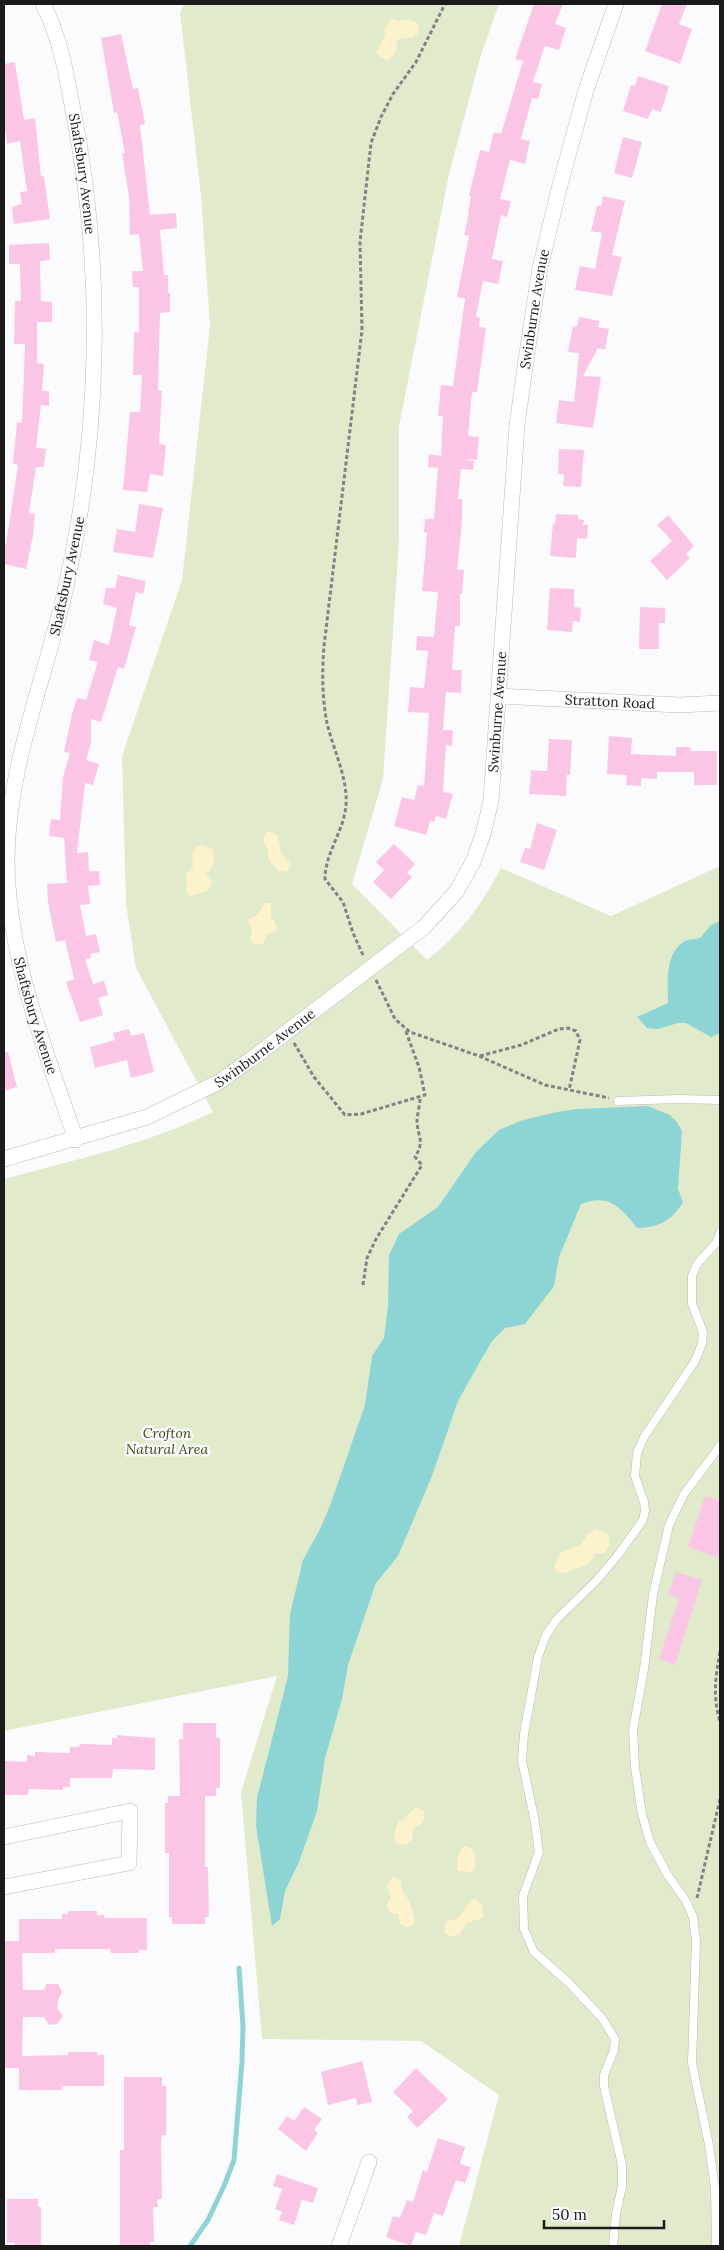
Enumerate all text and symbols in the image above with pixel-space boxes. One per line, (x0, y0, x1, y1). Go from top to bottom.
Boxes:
street label: Shaftsbury Avenue (65, 112, 99, 235)
street label: Swinburne Avenue (516, 247, 553, 370)
street label: Shaftsbury Avenue (46, 514, 89, 637)
street label: Swinburne Avenue (484, 650, 510, 773)
street label: Stratton Road (564, 690, 655, 713)
street label: Shaftsbury Avenue (10, 955, 62, 1077)
street label: Swinburne Avenue (211, 1004, 319, 1092)
park label: Crofton Natural Area (126, 1424, 208, 1458)
scale bar (544, 2198, 664, 2230)
text: 50 m (552, 2205, 587, 2224)

